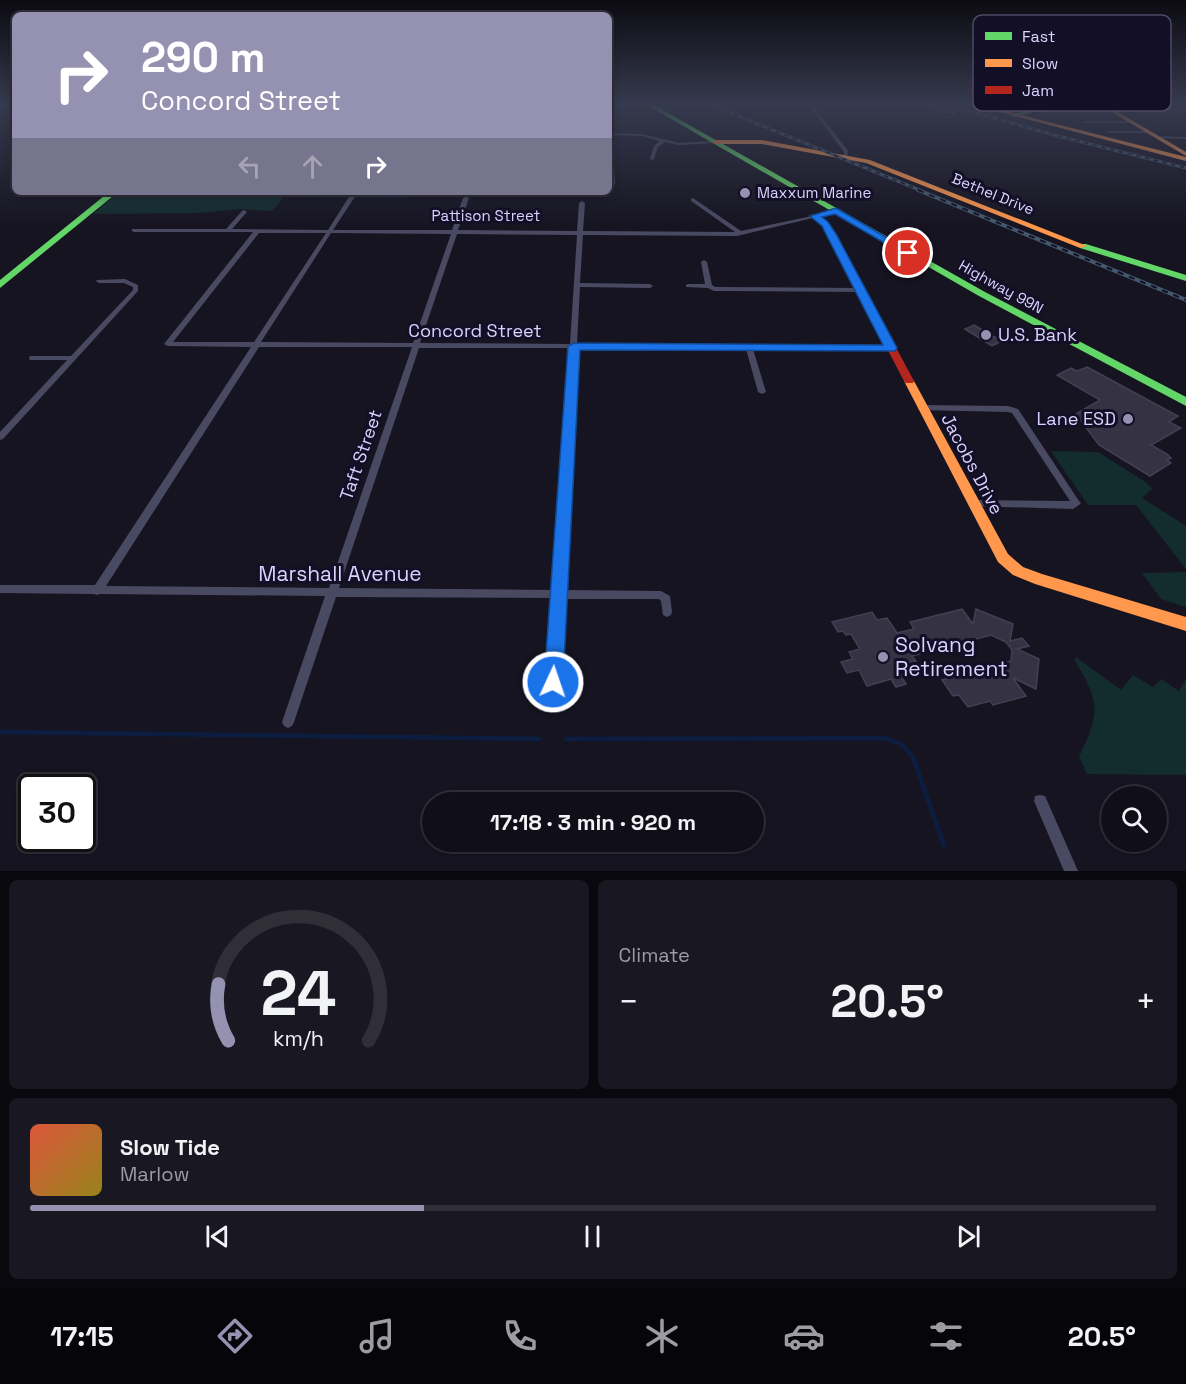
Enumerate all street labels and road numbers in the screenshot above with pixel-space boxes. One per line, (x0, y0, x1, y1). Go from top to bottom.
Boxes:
street label: Bethel Drive (949, 168, 1037, 219)
street label: Pattison Street (432, 206, 541, 225)
street label: Highway 99N (956, 255, 1047, 318)
street label: Concord Street (408, 319, 542, 342)
street label: Taft Street (334, 406, 387, 503)
street label: Jacobs Drive (936, 409, 1009, 518)
street label: Marshall Avenue (258, 560, 422, 587)

